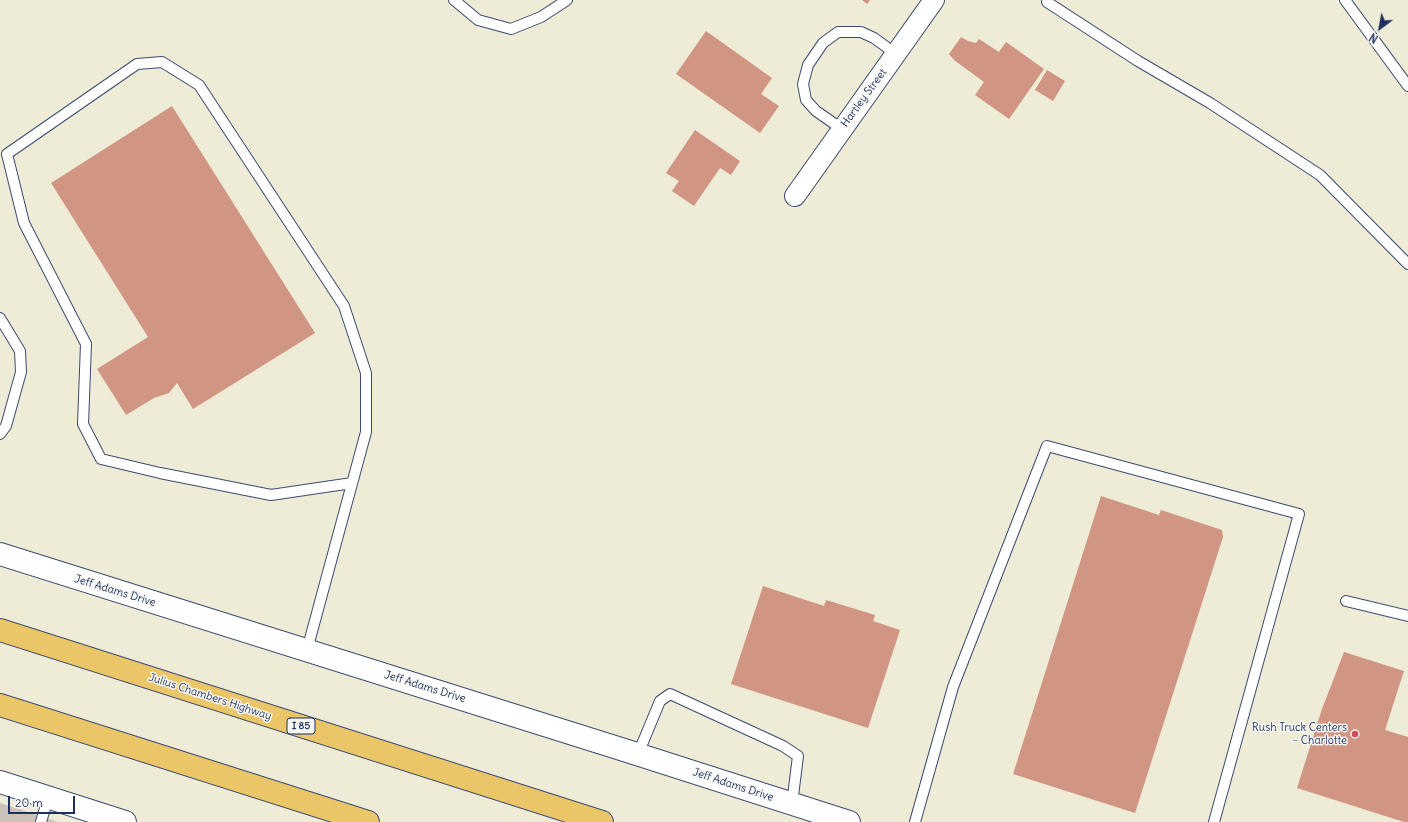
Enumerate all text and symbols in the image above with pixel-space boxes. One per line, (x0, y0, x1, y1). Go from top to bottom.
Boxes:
north arrow (1360, 8, 1400, 48)
text: N (1367, 30, 1381, 46)
street label: Hartley Street (838, 66, 890, 130)
street label: Jeff Adams Drive (73, 572, 157, 610)
street label: Jeff Adams Drive (383, 668, 467, 706)
street label: Julius Chambers Highway (147, 671, 273, 723)
road number: I 85 (287, 718, 315, 734)
place label: Rush Truck Centers – Charlotte (1252, 721, 1347, 747)
marker: Rush Truck Centers – Charlotte (1350, 729, 1360, 739)
street label: Jeff Adams Drive (691, 766, 775, 804)
scale bar (10, 788, 77, 814)
text: 20 m (15, 795, 43, 810)

